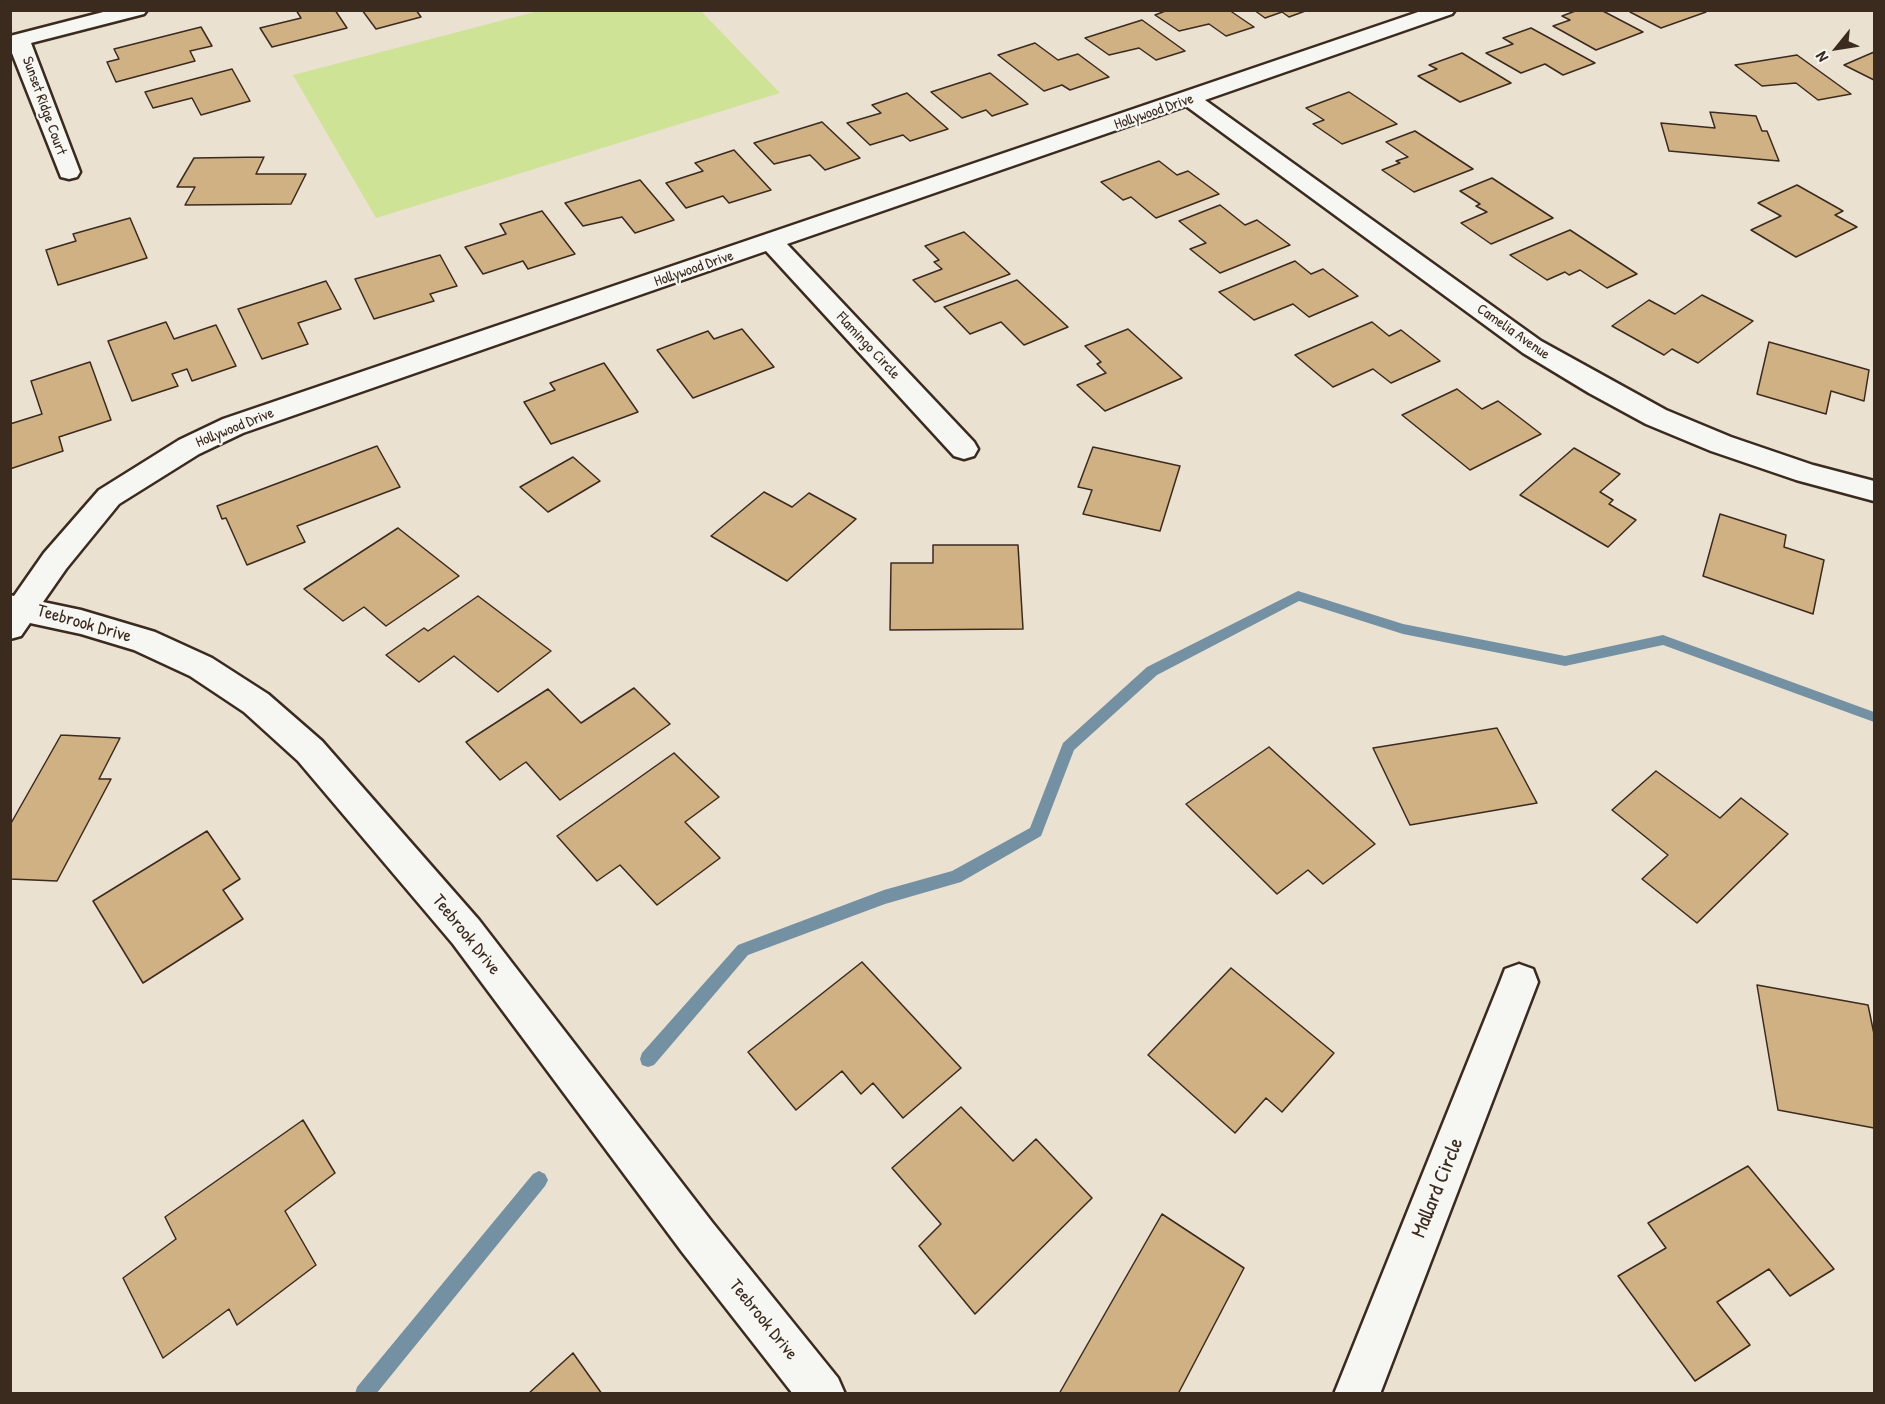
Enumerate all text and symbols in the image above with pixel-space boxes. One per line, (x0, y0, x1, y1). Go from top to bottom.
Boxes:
north arrow (1807, 18, 1867, 78)
text: N (1810, 48, 1833, 66)
street label: Sunset Ridge Court (18, 54, 70, 158)
street label: Hollywood Drive (1112, 90, 1196, 134)
street label: Hollywood Drive (652, 247, 736, 291)
street label: Camelia Avenue (1473, 300, 1553, 364)
street label: Flamingo Circle (832, 309, 904, 383)
street label: Hollywood Drive (193, 404, 277, 452)
street label: Teebrook Drive (34, 600, 134, 648)
street label: Teebrook Drive (427, 890, 505, 980)
street label: Mallard Circle (1407, 1134, 1469, 1242)
street label: Teebrook Drive (724, 1275, 802, 1365)

